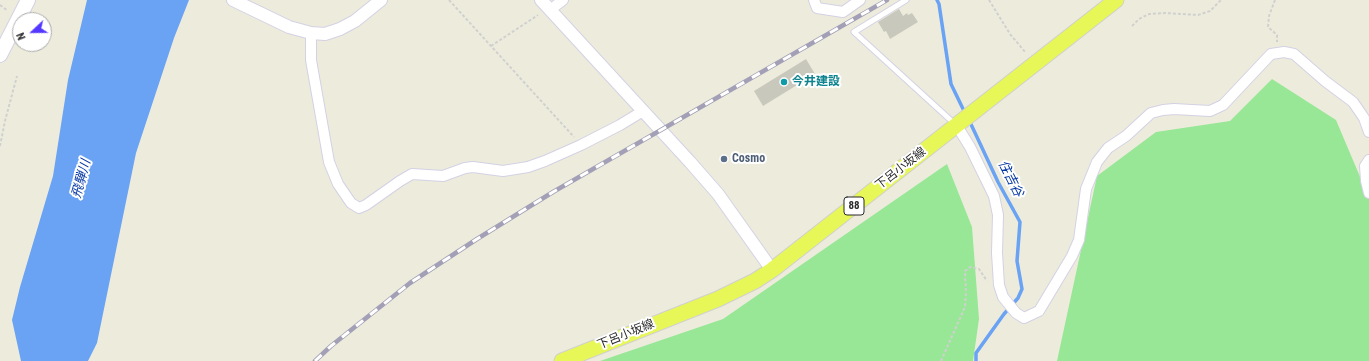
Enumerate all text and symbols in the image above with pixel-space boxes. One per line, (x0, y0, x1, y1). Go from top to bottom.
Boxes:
north arrow (12, 12, 52, 52)
text: N (14, 31, 29, 42)
place label: 今井建設 (792, 75, 840, 89)
marker: 今井建設 (779, 77, 789, 87)
street label: 下呂小坂線 (873, 145, 929, 193)
place label: Cosmo (732, 152, 765, 166)
marker: Cosmo (719, 154, 729, 164)
water label: 飛騨川 (69, 158, 95, 200)
water label: 住吉谷 (994, 158, 1026, 200)
road number: 88 (844, 197, 864, 215)
street label: 下呂小坂線 (595, 317, 657, 353)

